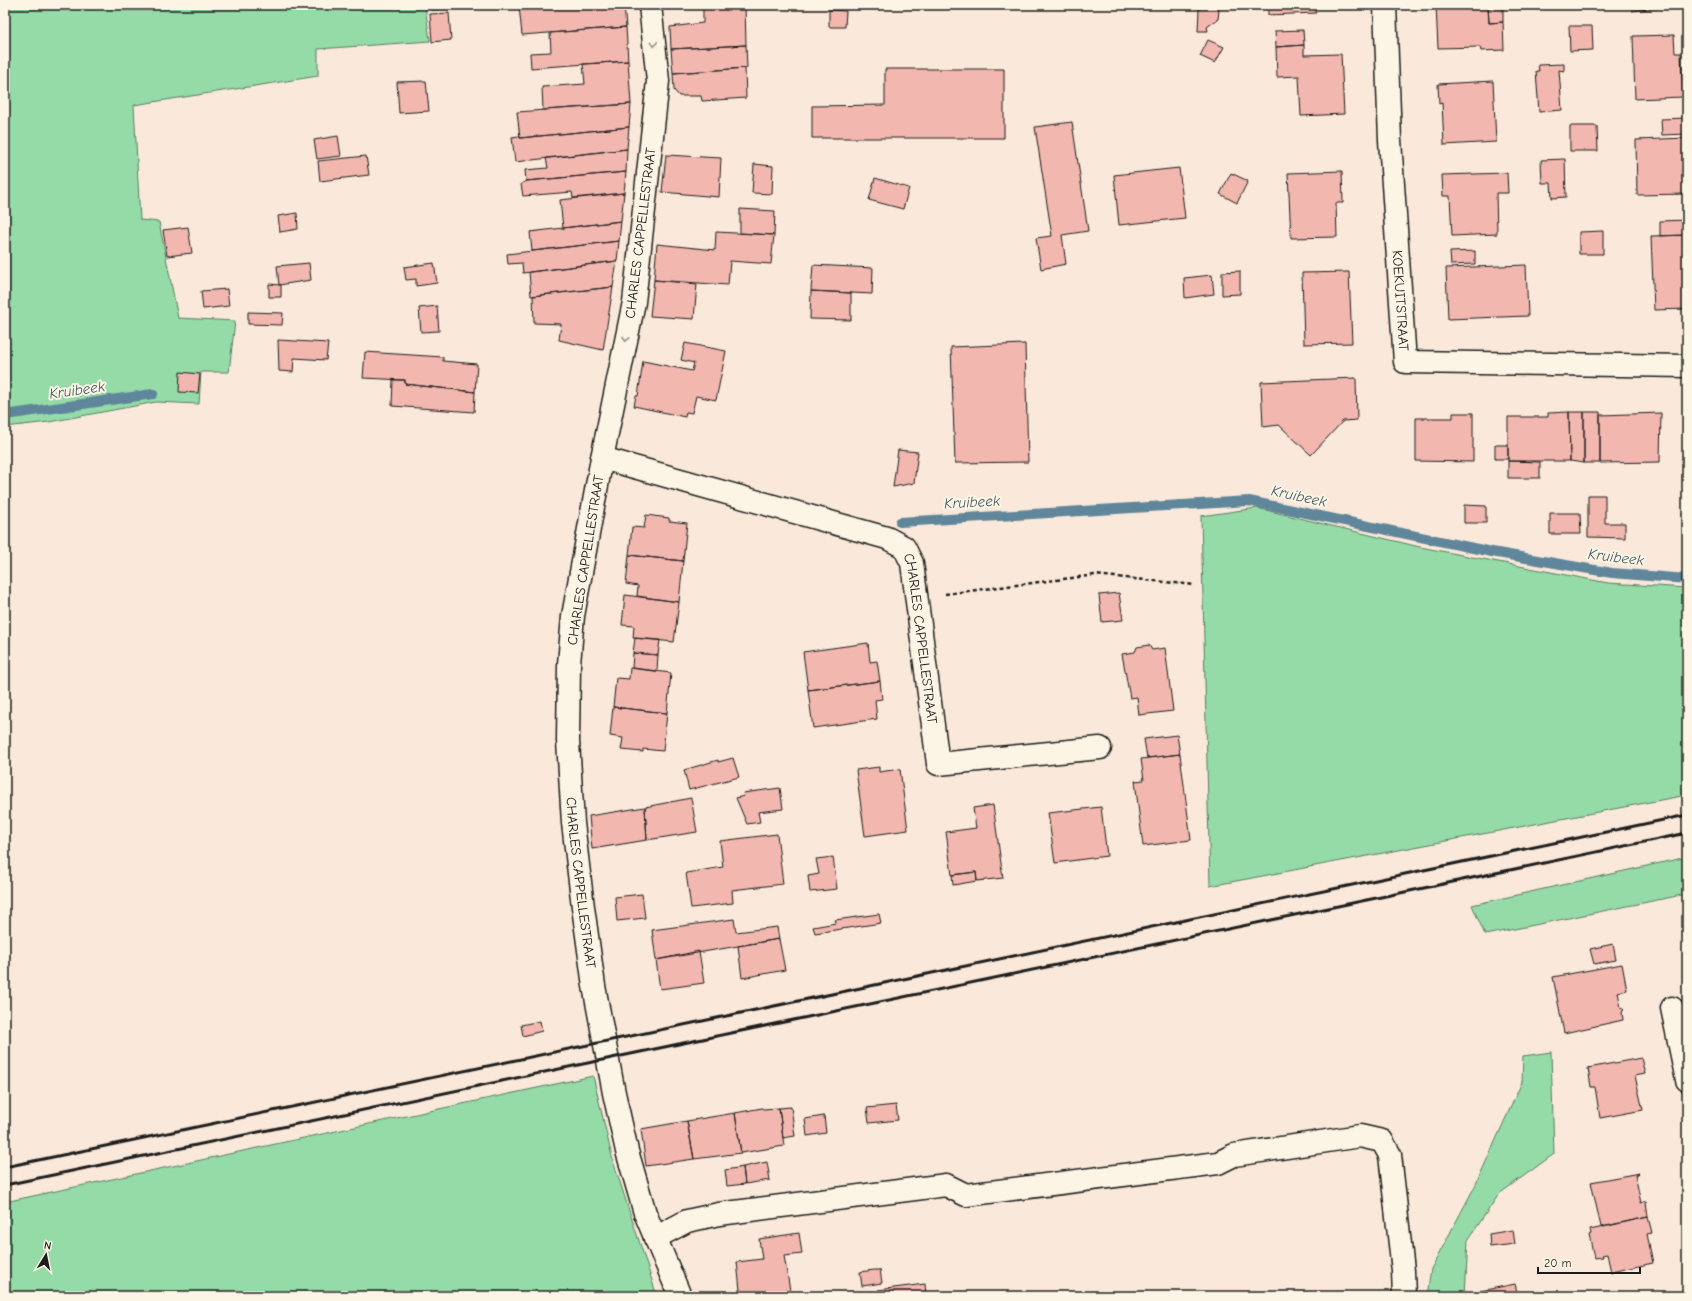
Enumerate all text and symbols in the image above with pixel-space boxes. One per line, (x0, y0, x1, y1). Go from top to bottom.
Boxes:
one-way arrow (650, 41, 659, 47)
street label: CHARLES CAPPELLESTRAAT (622, 146, 660, 320)
street label: KOEKUITSTRAAT (1388, 250, 1412, 352)
one-way arrow (623, 336, 631, 343)
water label: Kruibeek (48, 377, 107, 403)
street label: CHARLES CAPPELLESTRAAT (564, 473, 607, 646)
water label: Kruibeek (1270, 481, 1329, 511)
water label: Kruibeek (944, 492, 1001, 512)
water label: Kruibeek (1587, 545, 1646, 569)
street label: CHARLES CAPPELLESTRAAT (899, 550, 941, 726)
street label: CHARLES CAPPELLESTRAAT (562, 796, 600, 970)
north arrow (26, 1235, 66, 1275)
text: N (43, 1239, 52, 1253)
scale bar (1538, 1249, 1640, 1275)
text: 20 m (1544, 1256, 1572, 1270)

